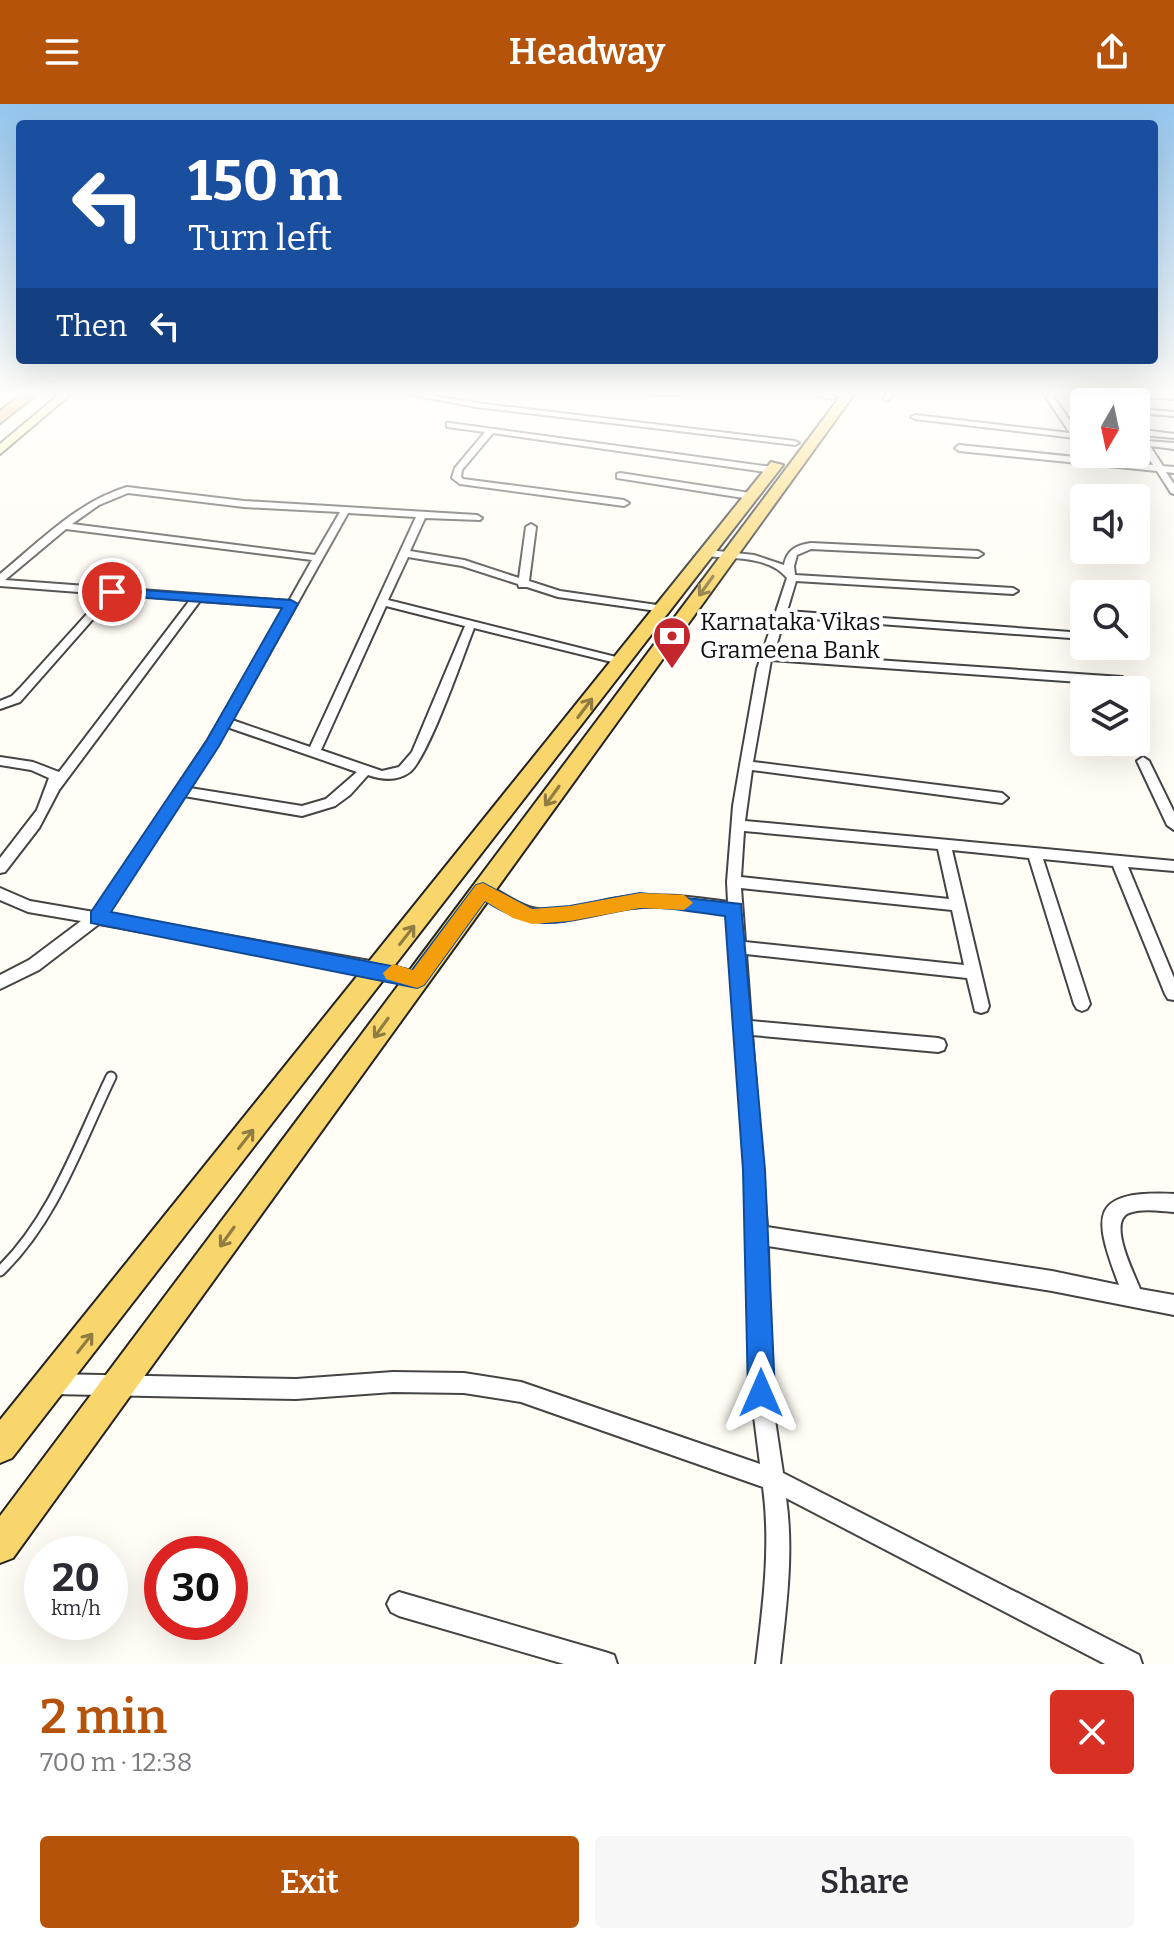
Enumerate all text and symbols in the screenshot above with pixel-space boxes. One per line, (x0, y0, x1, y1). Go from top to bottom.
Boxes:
icon: menu (40, 30, 84, 74)
text: Headway (509, 30, 665, 74)
icon: share (1090, 30, 1134, 74)
text: 150 m (188, 148, 342, 215)
icon: left (56, 152, 160, 256)
text: Turn left (188, 216, 332, 260)
icon: left (143, 304, 187, 348)
text: Then (56, 308, 127, 344)
north arrow (1070, 388, 1150, 468)
map controls (1070, 388, 1150, 756)
button: sound (1070, 484, 1150, 564)
pin (78, 558, 146, 626)
icon: arrive (90, 570, 134, 614)
one-way arrow (698, 575, 715, 596)
button: search (1070, 580, 1150, 660)
place label: Karnataka Vikas Grameena Bank (700, 608, 880, 664)
bank icon: Karnataka Vikas Grameena Bank (651, 615, 693, 670)
button: layers (1070, 676, 1150, 756)
one-way arrow (576, 698, 593, 719)
one-way arrow (544, 784, 560, 806)
one-way arrow (399, 924, 416, 946)
one-way arrow (373, 1016, 390, 1038)
one-way arrow (238, 1129, 255, 1150)
one-way arrow (219, 1226, 236, 1247)
one-way arrow (77, 1333, 94, 1354)
position arrow (719, 1351, 803, 1435)
speed limit sign: 30 (144, 1536, 248, 1640)
text: 20 (52, 1554, 100, 1602)
text: km/h (51, 1596, 101, 1620)
text: 2 min (40, 1688, 167, 1746)
button: close (1050, 1690, 1134, 1774)
text: 700 m · 12:38 (40, 1747, 192, 1778)
button: Exit (40, 1836, 579, 1928)
button: Share (595, 1836, 1134, 1928)

